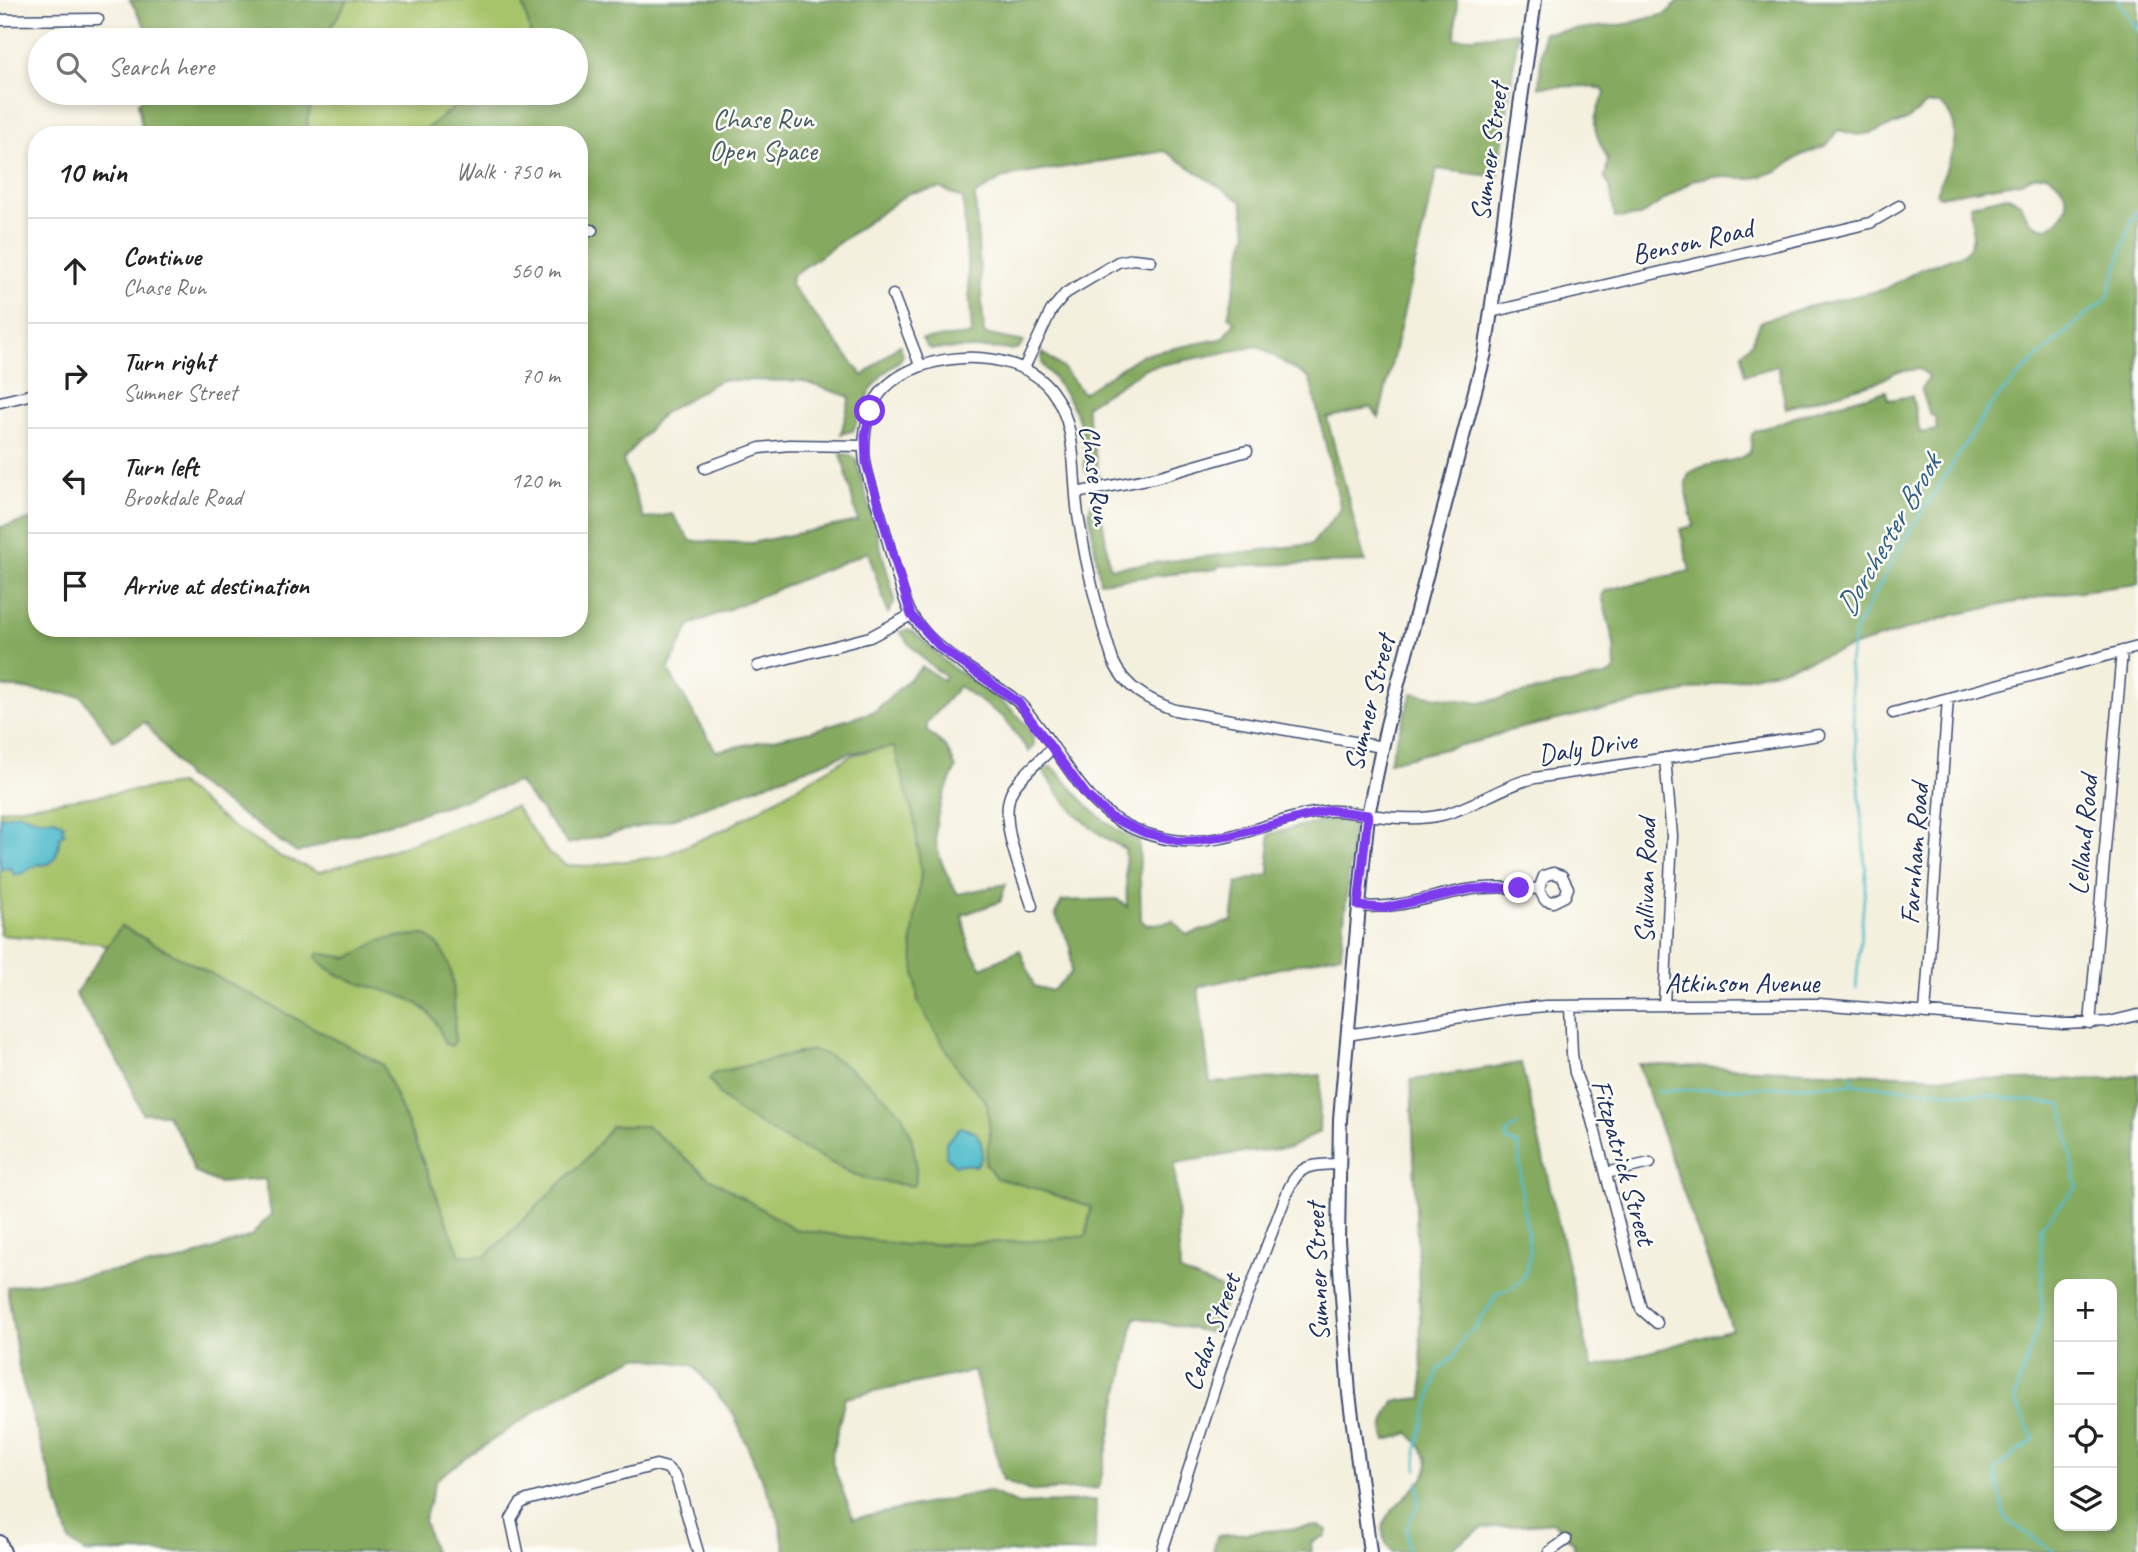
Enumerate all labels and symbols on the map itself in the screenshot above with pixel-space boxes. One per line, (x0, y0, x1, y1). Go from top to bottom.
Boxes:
street label: Sumner Street (1462, 77, 1516, 223)
park label: Chase Run Open Space (709, 101, 819, 168)
street label: Benson Road (1628, 209, 1760, 272)
route start (854, 395, 885, 426)
street label: Chase Run (1072, 423, 1121, 529)
water label: Dorchester Brook (1827, 443, 1952, 622)
street label: Sumner Street (1335, 628, 1404, 774)
street label: Daly Drive (1535, 722, 1641, 772)
street label: Lelland Road (2060, 770, 2106, 896)
street label: Farnham Road (1892, 778, 1937, 926)
street label: Sullivan Road (1626, 814, 1664, 944)
route end (1503, 872, 1534, 903)
street label: Atkinson Avenue (1665, 965, 1821, 1000)
street label: Fitzpatrick Street (1584, 1075, 1665, 1251)
street label: Sumner Street (1297, 1198, 1337, 1342)
street label: Cedar Street (1174, 1266, 1249, 1395)

